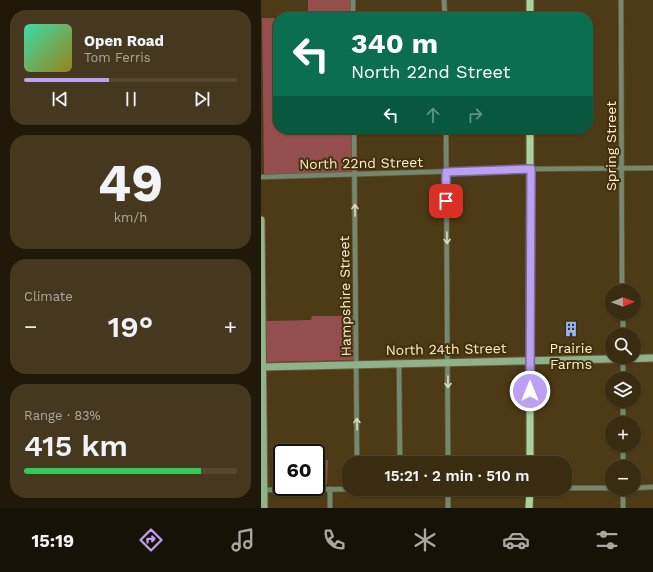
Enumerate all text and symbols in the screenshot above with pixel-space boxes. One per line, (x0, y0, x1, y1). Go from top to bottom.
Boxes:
text: 340 m (351, 27, 438, 60)
icon: left (285, 28, 337, 80)
text: Open Road (84, 32, 164, 50)
text: Tom Ferris (84, 50, 151, 65)
text: North 22nd Street (351, 61, 510, 82)
icon: previous (49, 88, 71, 110)
icon: pause (120, 88, 142, 110)
icon: next (191, 88, 213, 110)
street label: Spring Street (603, 101, 619, 191)
icon: left (380, 104, 402, 126)
icon: ahead (422, 104, 444, 126)
icon: right (464, 104, 486, 126)
text: 49 (98, 153, 163, 214)
street label: North 22nd Street (299, 154, 423, 172)
pin (429, 184, 463, 218)
icon: arrive (435, 190, 457, 212)
one-way arrow (351, 204, 359, 217)
text: km/h (114, 210, 147, 225)
one-way arrow (443, 231, 451, 244)
street label: Hampshire Street (336, 235, 354, 356)
north arrow (605, 284, 641, 320)
map controls (605, 284, 641, 496)
text: Climate (24, 289, 73, 304)
text: 19° (108, 309, 153, 344)
text: − (24, 314, 37, 339)
text: + (224, 314, 237, 339)
building icon: Prairie Farms (562, 320, 580, 338)
button: search (605, 328, 641, 364)
street label: North 24th Street (385, 340, 507, 358)
place label: Prairie Farms (549, 340, 593, 372)
position arrow (509, 370, 551, 412)
button: layers (605, 372, 641, 408)
one-way arrow (444, 375, 452, 388)
text: Range · 83% (24, 408, 101, 423)
button: + (605, 416, 641, 452)
one-way arrow (353, 418, 361, 431)
text: 415 km (24, 428, 128, 463)
speed limit sign: 60 (273, 444, 325, 496)
button: − (605, 460, 641, 496)
text: 15:21 · 2 min · 510 m (384, 467, 530, 485)
icon: directions (137, 526, 165, 554)
icon: music (229, 526, 257, 554)
icon: phone (320, 526, 348, 554)
icon: climate (411, 526, 439, 554)
icon: car (502, 526, 530, 554)
icon: filters (593, 526, 621, 554)
text: 15:19 (32, 530, 74, 551)

